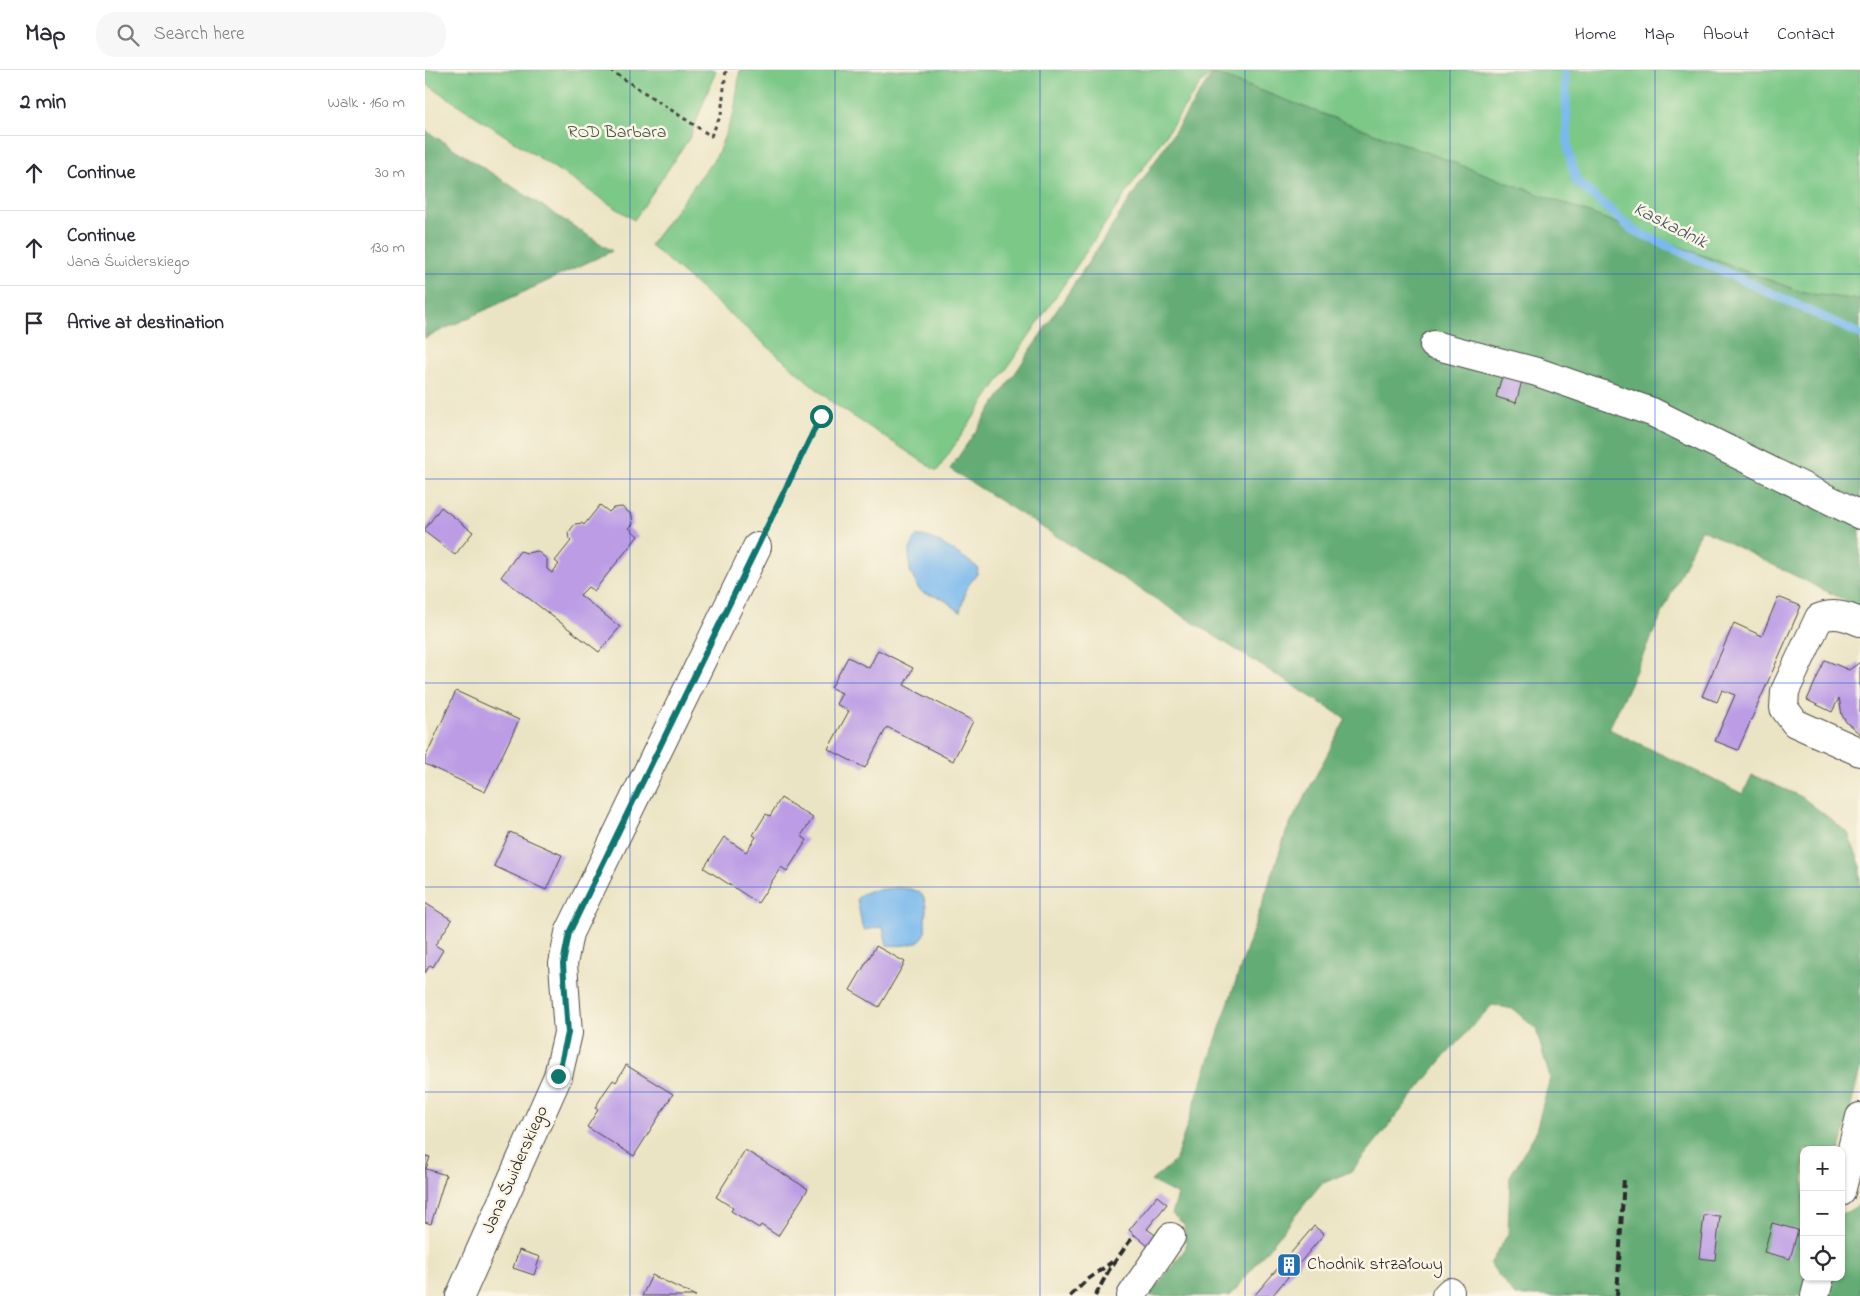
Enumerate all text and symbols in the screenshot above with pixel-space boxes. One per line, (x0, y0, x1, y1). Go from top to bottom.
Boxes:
search box (96, 12, 446, 57)
text: Map (25, 17, 66, 52)
icon: search (114, 21, 142, 49)
text: Search here (154, 21, 245, 48)
text: Home (1575, 22, 1616, 48)
text: Map (1644, 22, 1675, 48)
text: About (1703, 22, 1749, 48)
text: Contact (1777, 22, 1835, 48)
text: 2 min (20, 88, 66, 118)
text: Walk · 160 m (327, 91, 405, 115)
park label: ROD Barbara (567, 120, 667, 146)
icon: ahead (20, 159, 48, 187)
text: Continue (67, 160, 135, 187)
text: 30 m (375, 161, 405, 185)
water label: Kaskadnik (1628, 196, 1712, 256)
text: Continue (67, 223, 135, 250)
icon: ahead (20, 234, 48, 262)
text: 130 m (370, 236, 405, 260)
text: Jana Świderskiego (67, 250, 189, 274)
icon: arrive (20, 309, 48, 337)
text: Arrive at destination (67, 310, 224, 337)
route start (810, 405, 833, 428)
route end (547, 1065, 570, 1088)
street label: Jana Świderskiego (476, 1102, 557, 1239)
map controls (1800, 1146, 1845, 1281)
button: + (1800, 1146, 1845, 1191)
button: − (1800, 1191, 1845, 1236)
button: locate (1800, 1236, 1845, 1281)
building icon: Chodnik strzałowy (1276, 1252, 1302, 1278)
place label: Chodnik strzałowy (1307, 1252, 1443, 1278)

